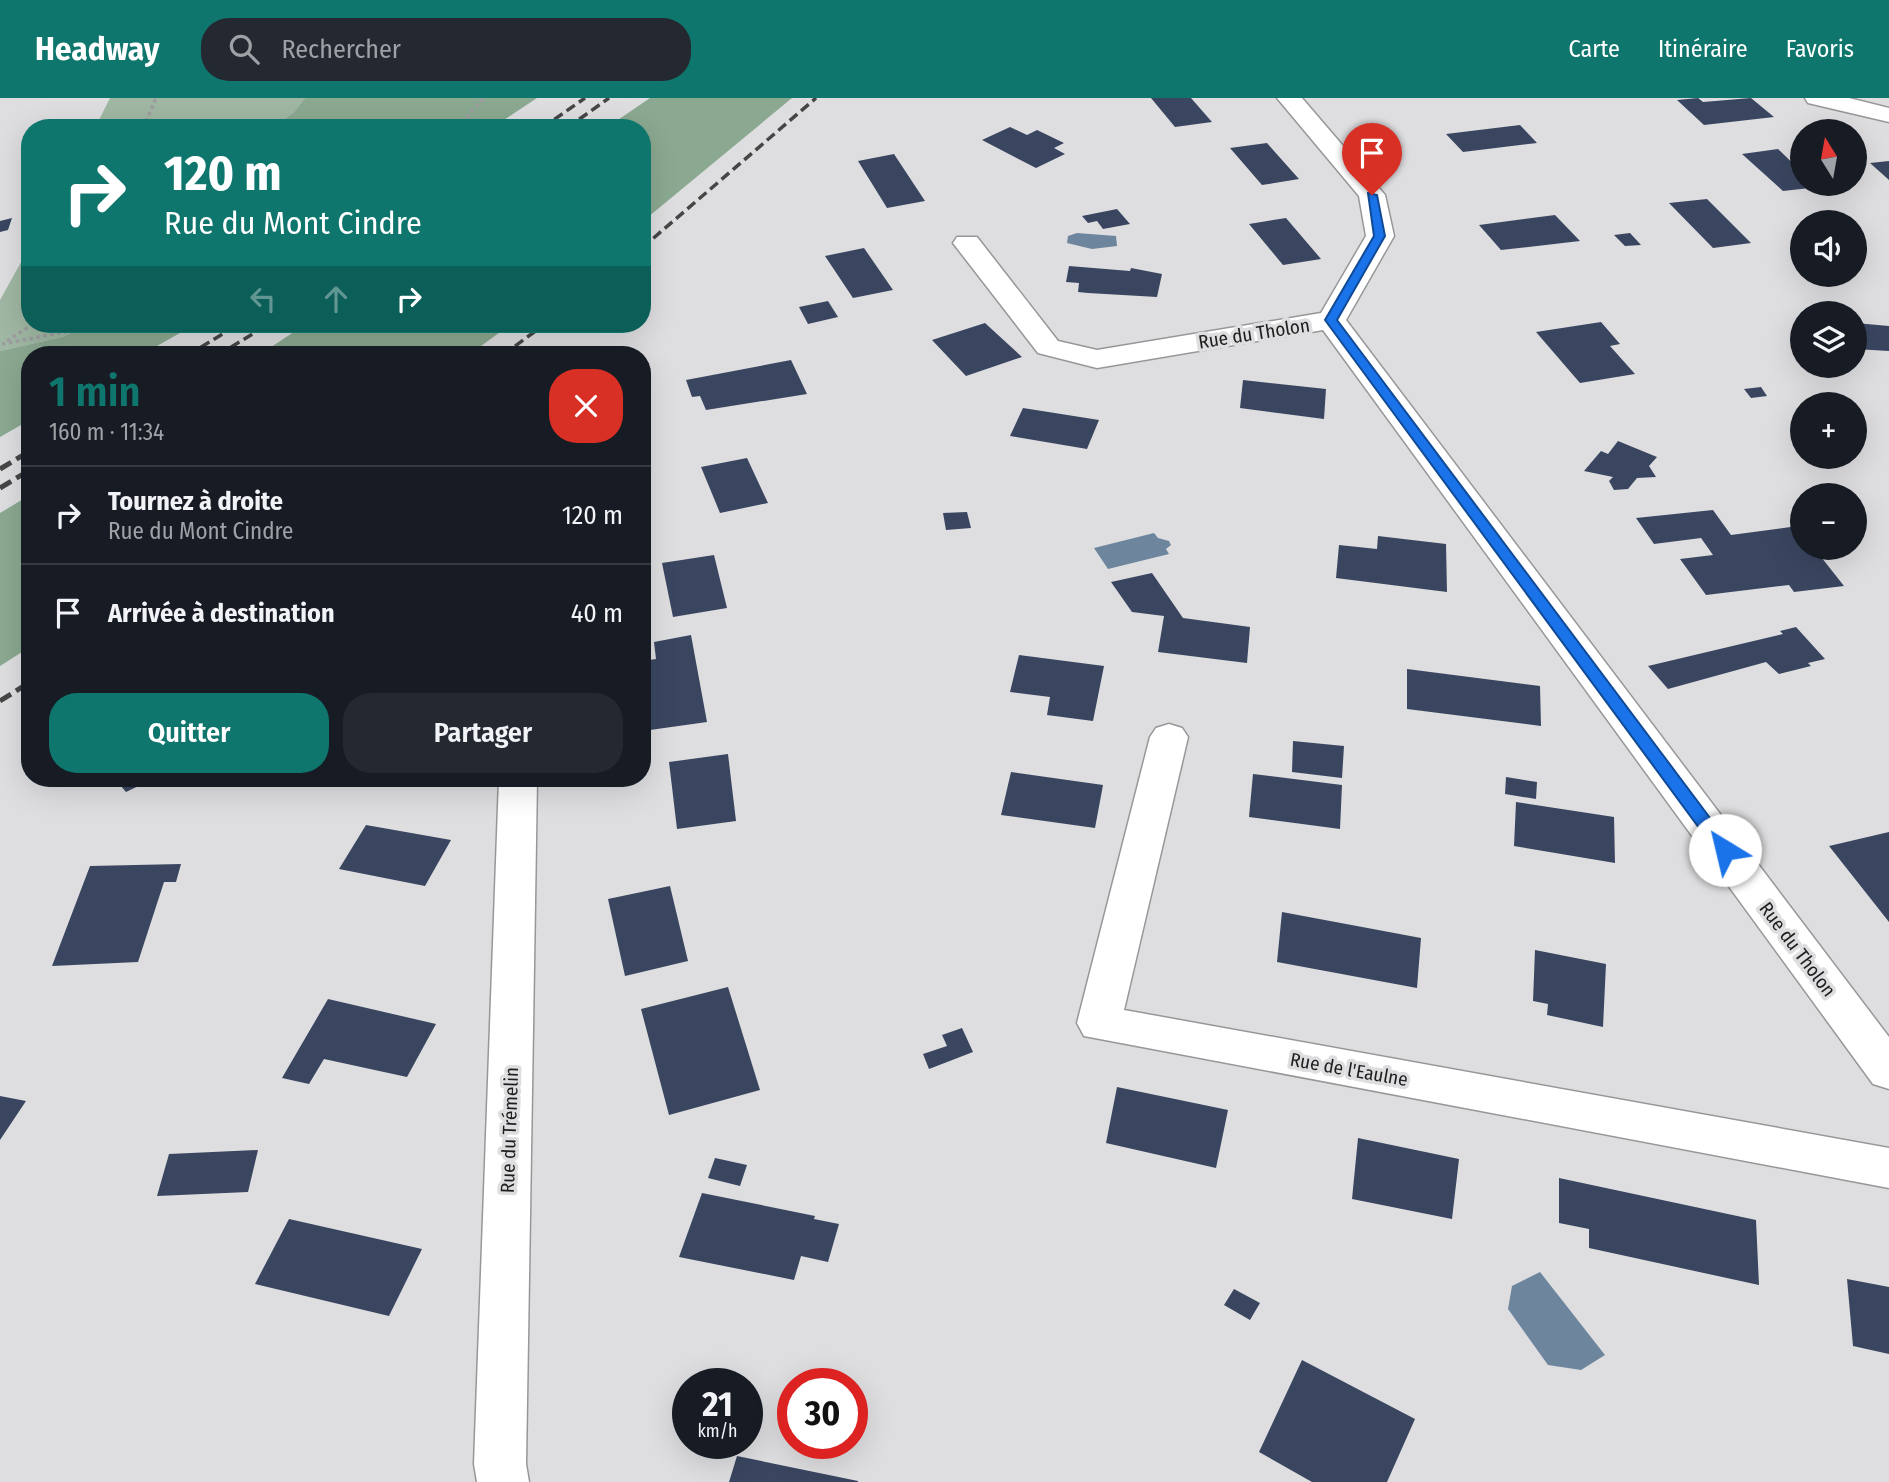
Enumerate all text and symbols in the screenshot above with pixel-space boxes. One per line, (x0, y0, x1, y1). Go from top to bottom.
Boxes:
search box (201, 18, 691, 81)
text: Headway (35, 29, 159, 69)
icon: search (225, 30, 263, 68)
text: Rechercher (281, 34, 401, 65)
text: Carte (1569, 35, 1620, 63)
text: Itinéraire (1658, 35, 1748, 63)
text: Favoris (1786, 35, 1854, 63)
north arrow (1790, 119, 1867, 196)
map controls (1790, 119, 1867, 560)
pin (1342, 123, 1402, 195)
icon: arrive (1353, 134, 1391, 172)
text: 120 m (164, 144, 282, 203)
icon: right (49, 147, 140, 238)
text: Rue du Mont Cindre (164, 204, 422, 242)
button: sound (1790, 210, 1867, 287)
icon: left (244, 280, 282, 318)
icon: ahead (317, 280, 355, 318)
icon: right (390, 280, 428, 318)
button: layers (1790, 301, 1867, 378)
street label: Rue du Tholon (1197, 313, 1311, 354)
text: 1 min (49, 367, 140, 417)
button: close (549, 369, 623, 443)
button: + (1790, 392, 1867, 469)
text: 160 m · 11:34 (49, 418, 164, 446)
button: − (1790, 483, 1867, 560)
text: Tournez à droite (108, 486, 283, 517)
icon: right (49, 496, 87, 534)
text: 120 m (562, 500, 623, 531)
text: Rue du Mont Cindre (108, 517, 293, 545)
icon: arrive (49, 594, 87, 632)
text: Arrivée à destination (108, 598, 335, 629)
text: 40 m (571, 598, 623, 629)
button: Quitter (49, 693, 329, 773)
button: Partager (343, 693, 623, 773)
position arrow (1688, 813, 1762, 887)
street label: Rue du Tholon (1755, 897, 1841, 1001)
street label: Rue de l'Eaulne (1288, 1048, 1410, 1091)
street label: Rue du Trémelin (496, 1067, 523, 1194)
speed limit sign: 30 (777, 1368, 868, 1459)
text: 21 (702, 1383, 733, 1425)
text: km/h (697, 1420, 738, 1442)

